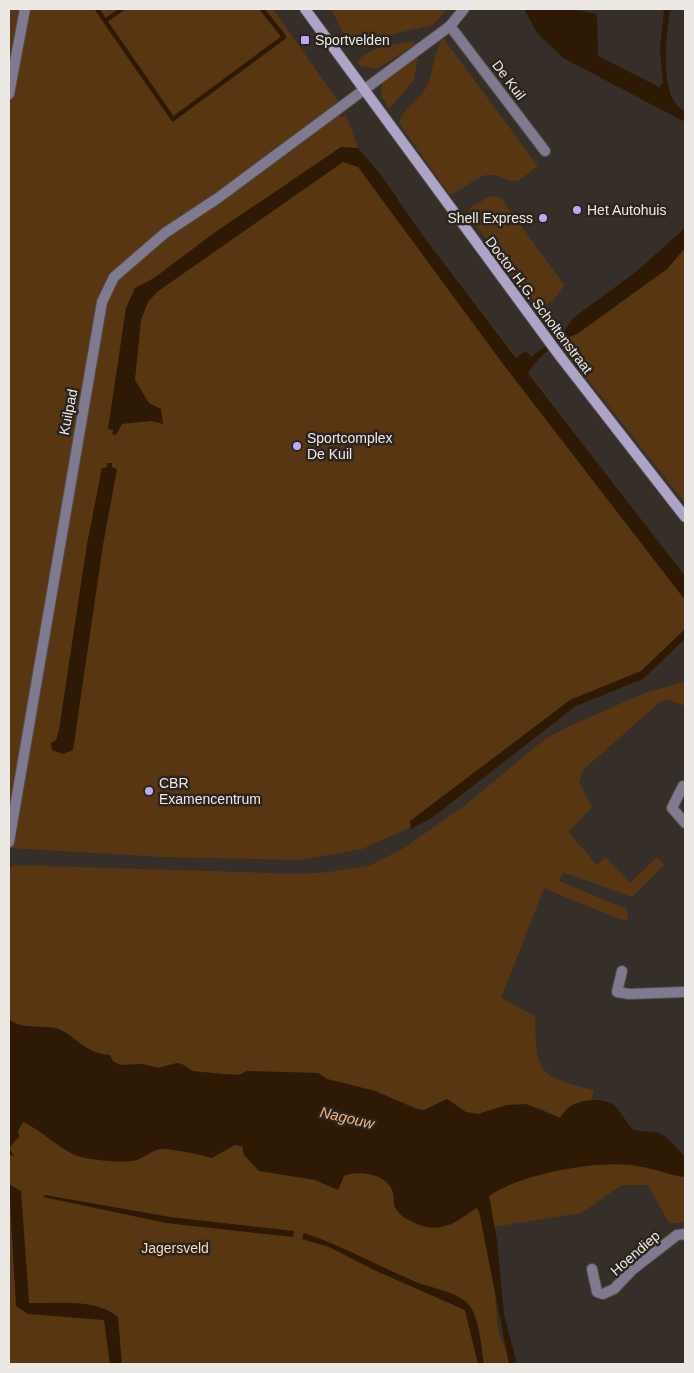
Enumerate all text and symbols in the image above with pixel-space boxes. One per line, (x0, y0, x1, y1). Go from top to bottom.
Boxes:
place label: Sportvelden (315, 32, 390, 48)
marker: Sportvelden (299, 34, 311, 46)
street label: De Kuil (489, 57, 529, 103)
place label: Het Autohuis (587, 202, 666, 218)
marker: Het Autohuis (571, 204, 583, 216)
place label: Shell Express (447, 210, 533, 226)
marker: Shell Express (537, 212, 549, 224)
street label: Doctor H.G. Scholtenstraat (482, 233, 596, 377)
street label: Kuilpad (56, 388, 80, 436)
place label: Sportcomplex De Kuil (307, 430, 393, 462)
marker: Sportcomplex De Kuil (291, 440, 303, 452)
place label: CBR Examencentrum (159, 775, 261, 807)
marker: CBR Examencentrum (143, 785, 155, 797)
water label: Nagouw (318, 1103, 377, 1132)
street label: Hoendiep (607, 1227, 663, 1279)
park label: Jagersveld (141, 1240, 209, 1256)

